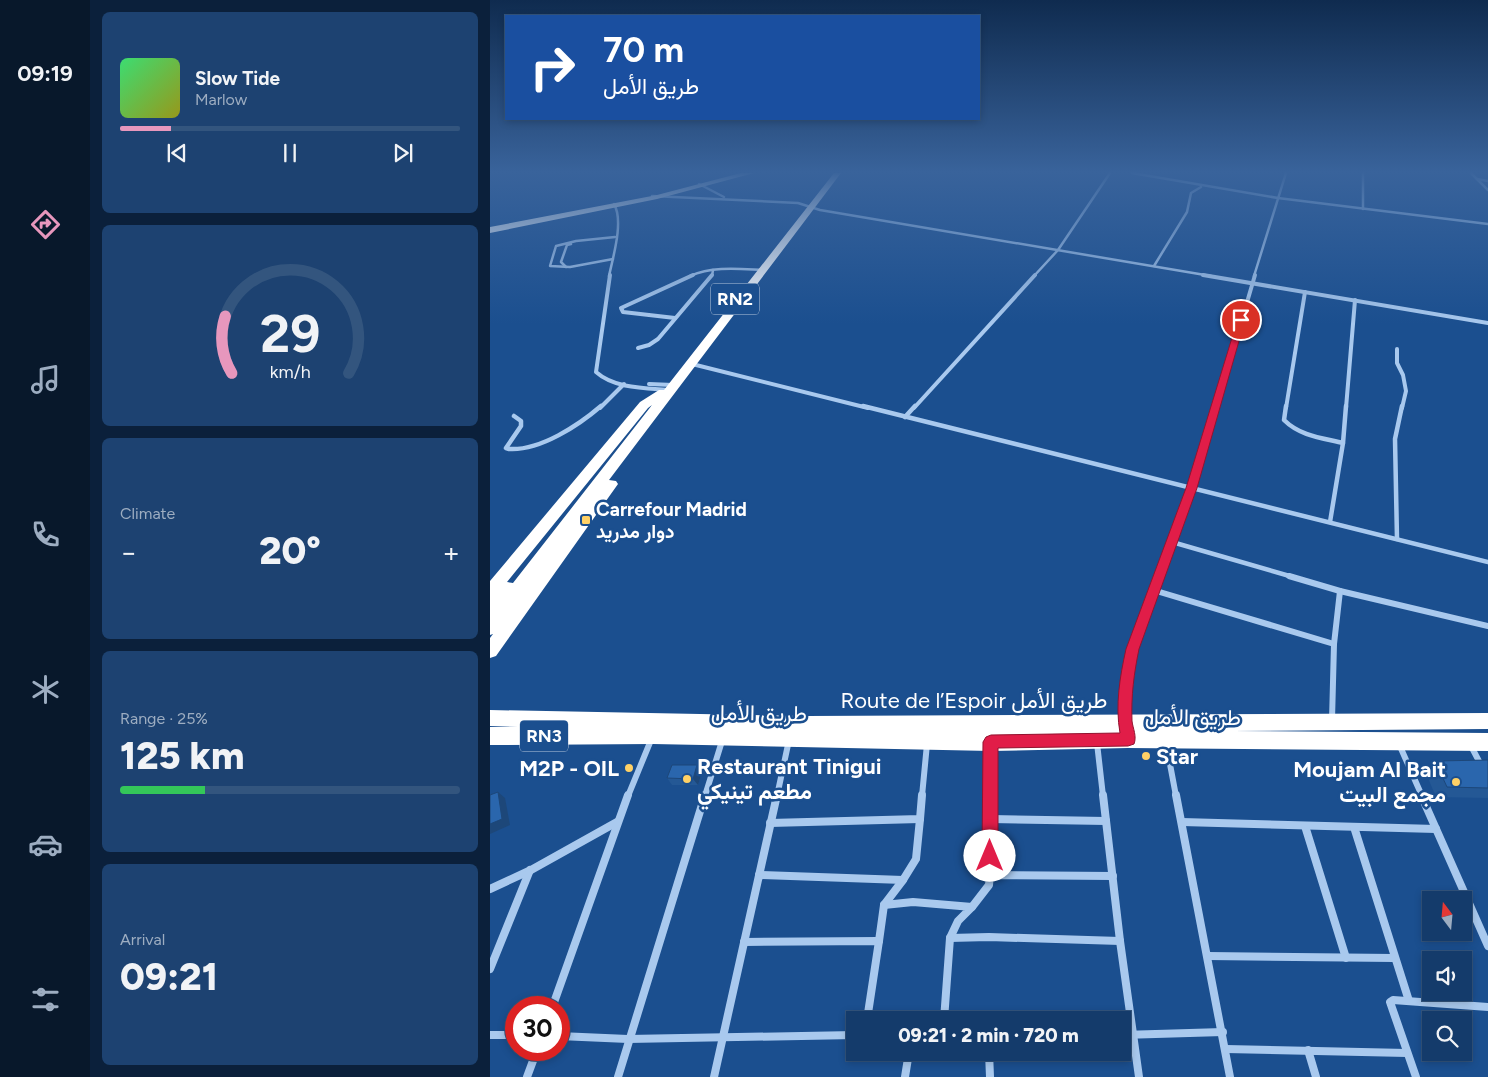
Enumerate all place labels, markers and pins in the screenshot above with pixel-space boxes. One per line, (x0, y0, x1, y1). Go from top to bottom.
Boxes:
pin (1220, 299, 1262, 341)
place label: Carrefour Madrid دوار مدريد (596, 498, 747, 544)
marker: Carrefour Madrid دوار مدريد (580, 514, 592, 526)
place label: Star (1156, 743, 1199, 770)
marker: Star (1140, 750, 1152, 762)
place label: Restaurant Tinigui مطعم تينيكي (697, 753, 882, 810)
place label: M2P - OIL (519, 755, 619, 782)
place label: Moujam Al Bait مجمع البيت (1293, 756, 1446, 809)
marker: M2P - OIL (623, 762, 635, 774)
marker: Restaurant Tinigui مطعم تينيكي (681, 773, 693, 785)
marker: Moujam Al Bait مجمع البيت (1450, 776, 1462, 788)

